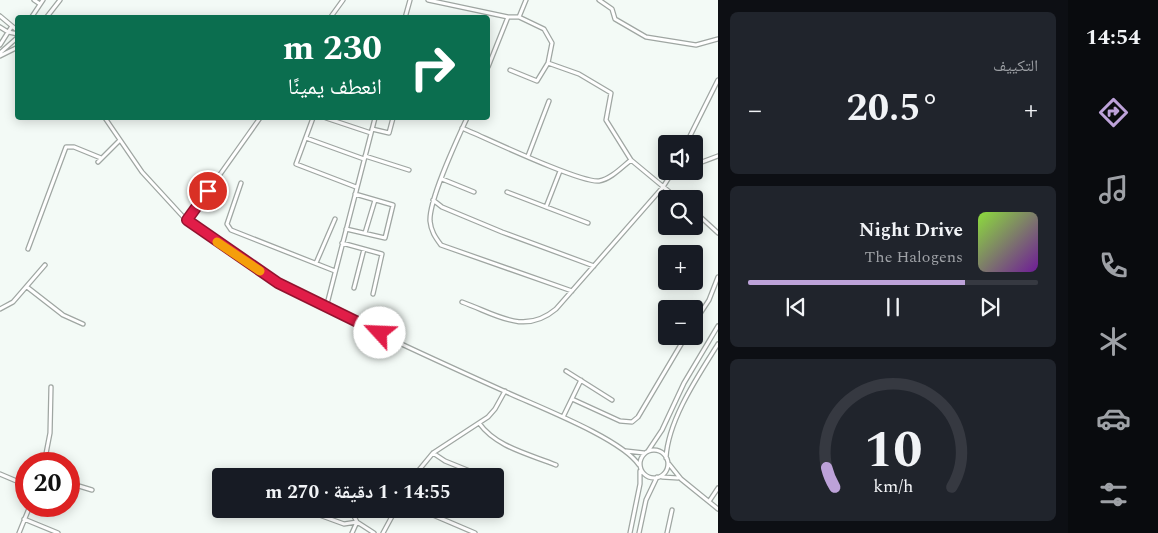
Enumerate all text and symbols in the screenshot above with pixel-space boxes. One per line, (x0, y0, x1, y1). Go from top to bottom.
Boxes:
text: 14:54 (1085, 21, 1141, 54)
text: 230 m (283, 22, 382, 75)
icon: right (400, 35, 465, 100)
text: التكييف (993, 54, 1038, 78)
text: انعطف يمينًا (288, 71, 382, 104)
text: 20.5° (846, 80, 940, 138)
text: − (748, 89, 762, 132)
text: + (1024, 89, 1038, 132)
icon: directions (1096, 95, 1131, 130)
map controls (658, 135, 703, 345)
button: sound (658, 135, 703, 180)
pin (187, 170, 229, 212)
icon: music (1096, 172, 1131, 207)
icon: arrive (194, 177, 222, 205)
button: search (658, 190, 703, 235)
text: Night Drive (859, 216, 963, 245)
button: + (658, 245, 703, 290)
text: The Halogens (865, 245, 963, 269)
icon: phone (1096, 248, 1131, 283)
icon: previous (782, 293, 810, 321)
icon: pause (879, 293, 907, 321)
icon: next (976, 293, 1004, 321)
button: − (658, 300, 703, 345)
position arrow (353, 306, 405, 358)
icon: climate (1096, 324, 1131, 359)
icon: car (1096, 401, 1131, 436)
text: 10 (864, 411, 922, 490)
speed limit sign: 20 (15, 452, 80, 517)
text: km/h (873, 473, 913, 500)
icon: filters (1096, 477, 1131, 512)
text: 14:55 · 1 دقيقة · 270 m (265, 478, 451, 507)

